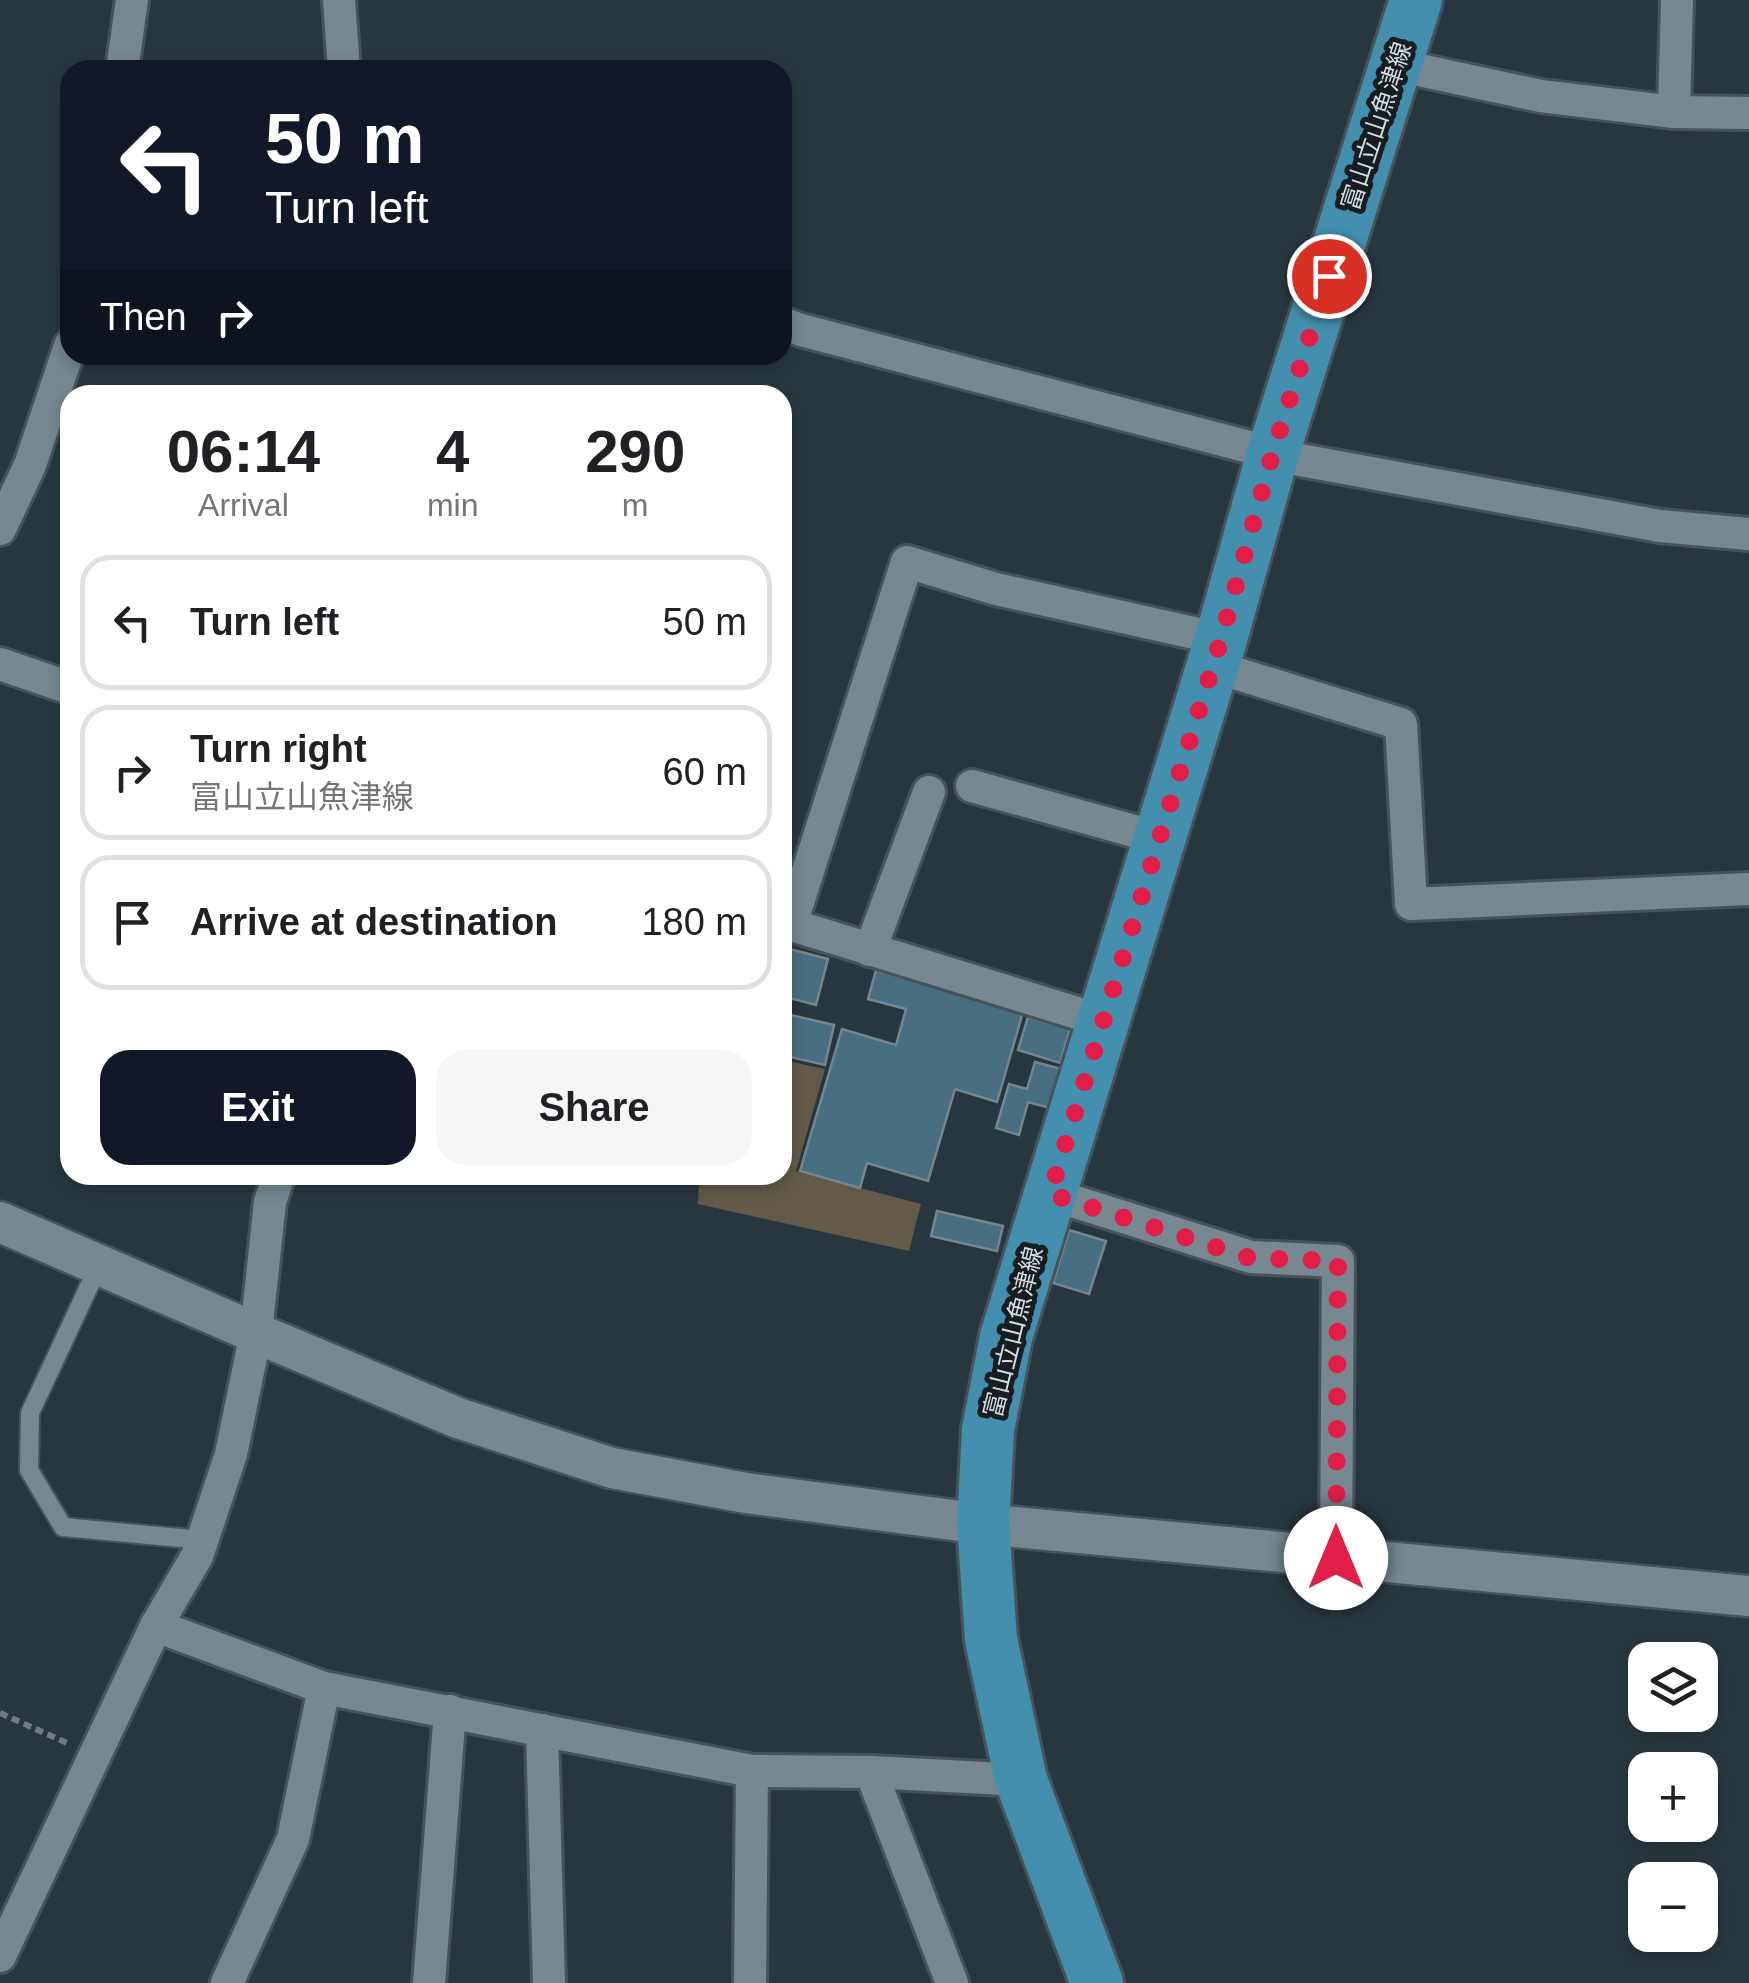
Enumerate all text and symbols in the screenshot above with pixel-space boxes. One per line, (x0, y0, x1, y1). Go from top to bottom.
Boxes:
street label: 富山立山魚津線 (1336, 38, 1416, 214)
icon: left (100, 100, 230, 230)
text: 50 m (265, 100, 425, 178)
text: Turn left (265, 182, 428, 233)
pin (1287, 234, 1372, 319)
icon: arrive (1302, 249, 1357, 304)
icon: right (207, 290, 262, 345)
text: Then (100, 296, 187, 338)
text: 06:14 (167, 418, 320, 485)
text: 4 (436, 418, 469, 485)
text: 290 (585, 418, 685, 485)
text: Arrival (198, 487, 289, 523)
text: min (427, 487, 478, 523)
text: m (622, 487, 649, 523)
icon: left (105, 595, 160, 650)
text: Turn left (190, 601, 339, 643)
text: 50 m (663, 601, 747, 643)
text: Turn right (190, 728, 367, 770)
icon: right (105, 745, 160, 800)
text: 60 m (663, 751, 747, 793)
text: 富山立山魚津線 (190, 779, 414, 815)
icon: arrive (105, 895, 160, 950)
text: Arrive at destination (190, 901, 557, 943)
text: 180 m (641, 901, 747, 943)
button: Exit (100, 1050, 416, 1165)
button: Share (436, 1050, 752, 1165)
street label: 富山立山魚津線 (978, 1244, 1048, 1420)
position arrow (1284, 1506, 1388, 1610)
map controls (1628, 1642, 1718, 1952)
button: layers (1628, 1642, 1718, 1732)
button: + (1628, 1752, 1718, 1842)
button: − (1628, 1862, 1718, 1952)

